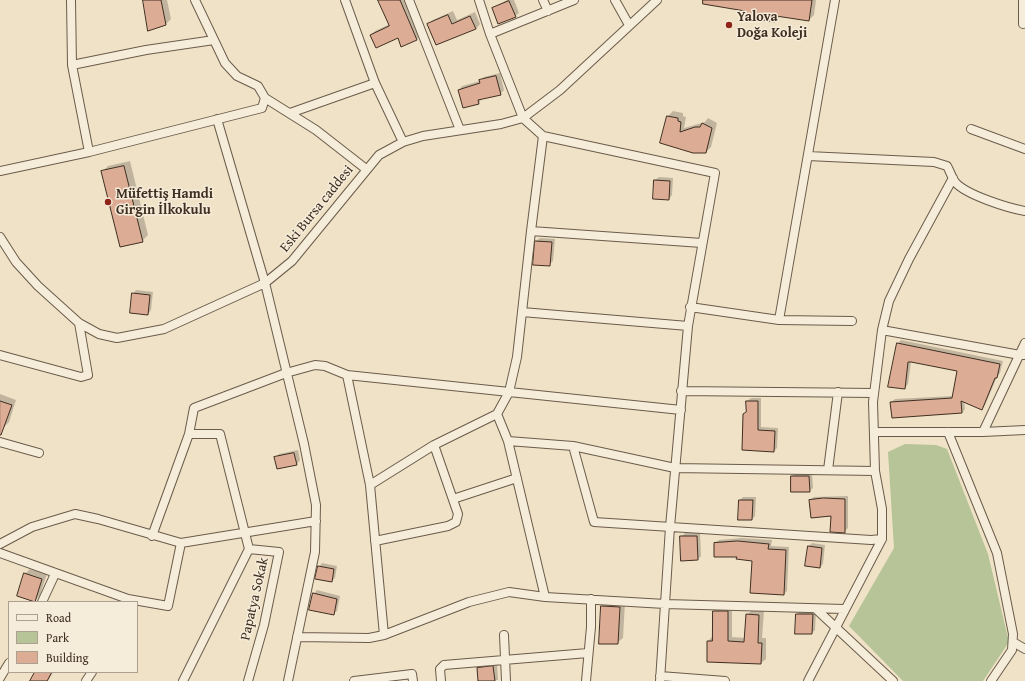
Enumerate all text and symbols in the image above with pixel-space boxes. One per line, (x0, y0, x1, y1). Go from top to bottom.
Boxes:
place label: Yalova Doğa Koleji (737, 9, 807, 42)
marker: Yalova Doğa Koleji (724, 20, 734, 30)
street label: Eski Bursa caddesi (277, 162, 357, 256)
place label: Müfettiş Hamdi Girgin İlkokulu (116, 186, 213, 218)
marker: Müfettiş Hamdi Girgin İlkokulu (103, 197, 113, 207)
street label: Papatya Sokak (237, 556, 273, 642)
legend (8, 601, 138, 673)
text: Road (46, 609, 71, 626)
text: Park (46, 629, 69, 646)
text: Building (46, 649, 89, 666)

